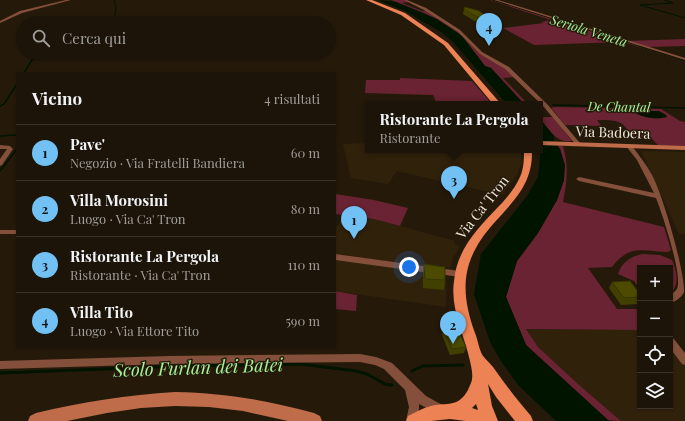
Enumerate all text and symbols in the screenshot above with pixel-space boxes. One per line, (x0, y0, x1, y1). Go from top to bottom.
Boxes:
water label: Seriola Veneta (547, 10, 630, 50)
pin: 4 (476, 13, 502, 46)
search box (16, 16, 336, 60)
icon: search (30, 27, 52, 49)
text: Cerca qui (62, 28, 126, 48)
text: Vicino (32, 87, 82, 109)
text: 4 risultati (264, 90, 320, 107)
water label: De Chantal (586, 97, 652, 115)
popup (365, 101, 543, 153)
text: Ristorante La Pergola (379, 109, 529, 129)
street label: Via Badoera (574, 121, 651, 143)
text: Ristorante (379, 129, 440, 146)
text: Pave' (70, 134, 105, 154)
text: 1 (43, 144, 47, 161)
text: 60 m (291, 144, 320, 161)
text: Negozio · Via Fratelli Bandiera (70, 154, 245, 171)
pin: 3 (441, 166, 467, 199)
street label: Via Ca' Tron (451, 171, 513, 243)
text: Villa Morosini (70, 190, 168, 210)
text: 2 (42, 200, 48, 217)
text: 80 m (291, 200, 320, 217)
pin: 1 (341, 206, 367, 239)
text: Luogo · Via Ca' Tron (70, 210, 186, 227)
text: Ristorante La Pergola (70, 246, 219, 266)
text: 3 (42, 256, 48, 273)
text: 110 m (288, 256, 320, 273)
your location (399, 257, 419, 277)
map controls (637, 265, 673, 409)
button: + (637, 265, 673, 301)
text: Ristorante · Via Ca' Tron (70, 266, 210, 283)
button: − (637, 301, 673, 337)
text: Villa Tito (70, 302, 133, 322)
pin: 2 (440, 311, 466, 344)
text: 4 (42, 312, 48, 329)
text: 590 m (285, 312, 320, 329)
text: Luogo · Via Ettore Tito (70, 322, 199, 339)
button: locate (637, 337, 673, 373)
water label: Scolo Furlan dei Batei (112, 352, 284, 382)
button: layers (637, 373, 673, 409)

